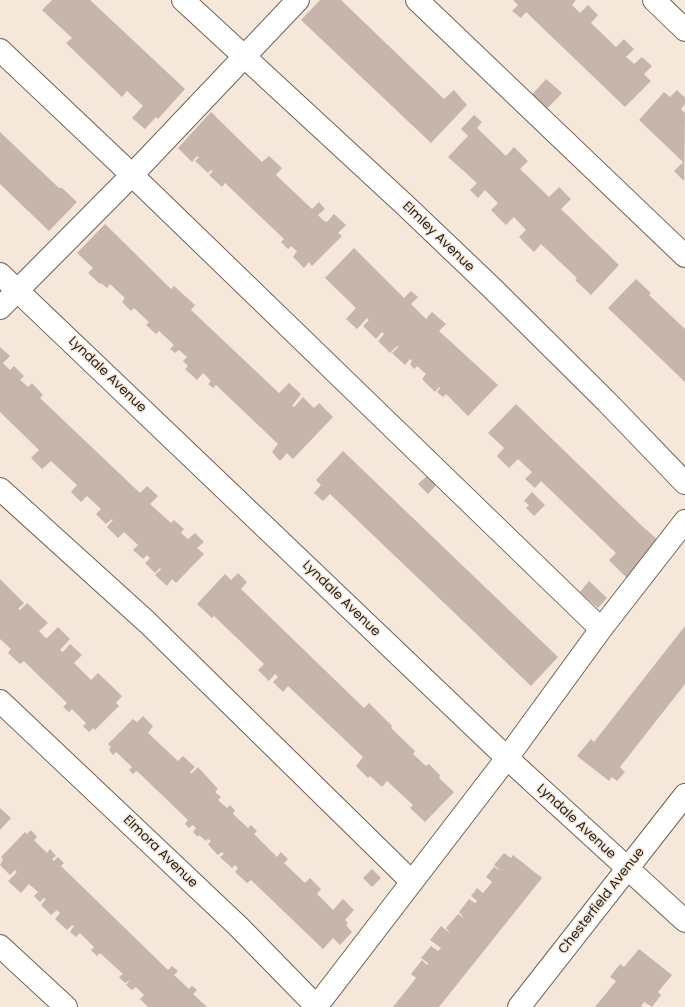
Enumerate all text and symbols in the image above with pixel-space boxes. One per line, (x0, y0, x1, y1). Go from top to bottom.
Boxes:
street label: Elmley Avenue (399, 199, 477, 275)
street label: Lyndale Avenue (65, 334, 149, 416)
street label: Lyndale Avenue (299, 558, 383, 640)
street label: Lyndale Avenue (533, 781, 619, 863)
street label: Elmora Avenue (120, 813, 200, 891)
street label: Chesterfield Avenue (556, 845, 648, 957)

